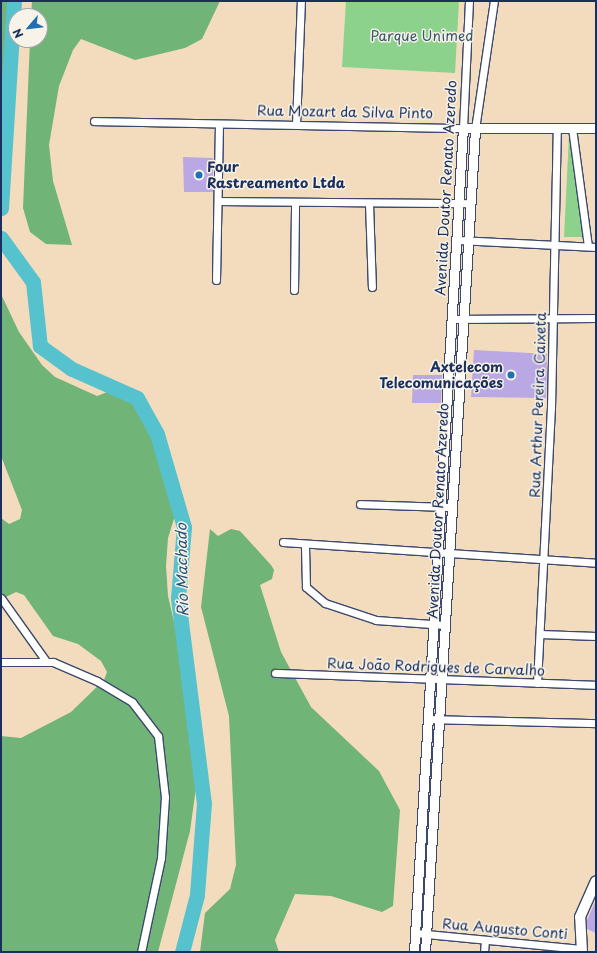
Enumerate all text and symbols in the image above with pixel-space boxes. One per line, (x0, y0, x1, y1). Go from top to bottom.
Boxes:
north arrow (8, 8, 48, 48)
text: N (8, 26, 27, 41)
park label: Parque Unimed (370, 28, 474, 44)
street label: Avenida Doutor Renato Azeredo (432, 80, 460, 296)
street label: Rua Mozart da Silva Pinto (256, 102, 434, 122)
place label: Four Rastreamento Ltda (207, 159, 345, 192)
marker: Four Rastreamento Ltda (194, 170, 204, 180)
street label: Rua Arthur Pereira Caixeta (526, 311, 550, 499)
place label: Axtelecom Telecomunicações (379, 359, 503, 392)
marker: Axtelecom Telecomunicações (506, 370, 516, 380)
street label: Avenida Doutor Renato Azeredo (424, 403, 452, 619)
water label: Rio Machado (171, 523, 191, 617)
street label: Rua João Rodrigues de Carvalho (326, 655, 546, 679)
street label: Rua Augusto Conti (441, 915, 569, 943)

